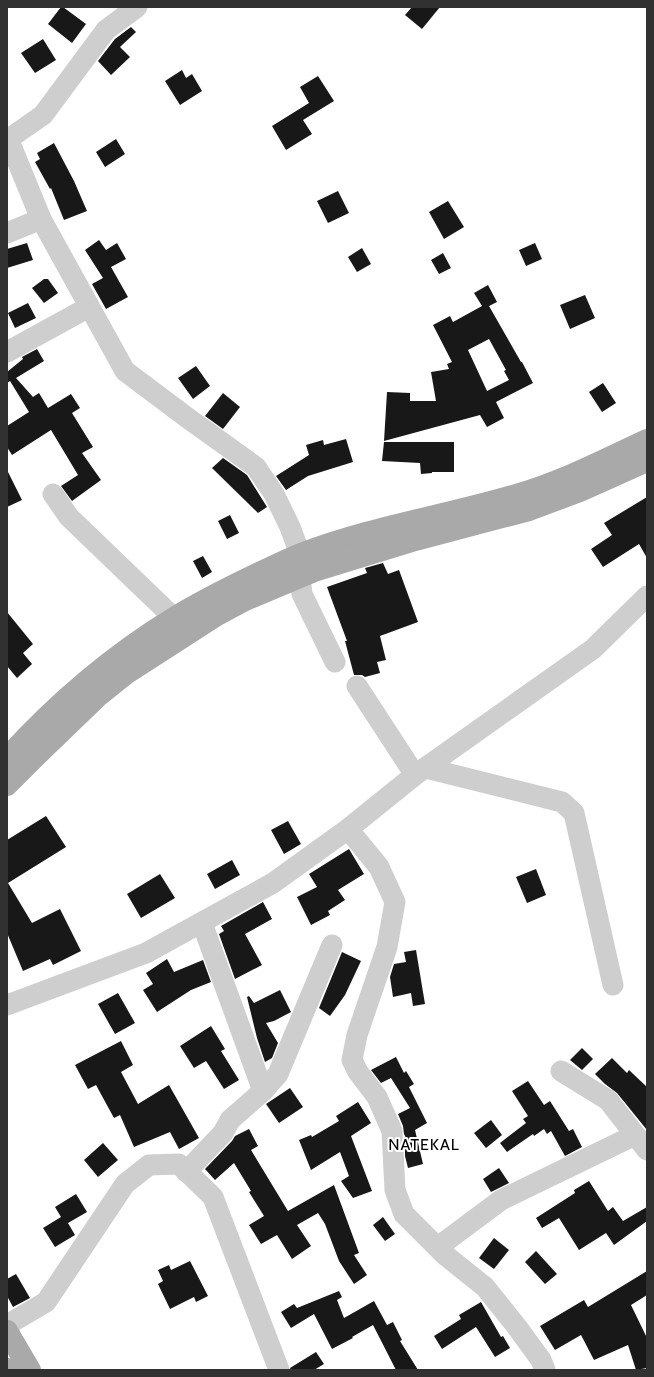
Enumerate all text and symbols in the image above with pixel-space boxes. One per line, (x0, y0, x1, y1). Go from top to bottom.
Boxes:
district label: NATEKAL (388, 1135, 460, 1154)

